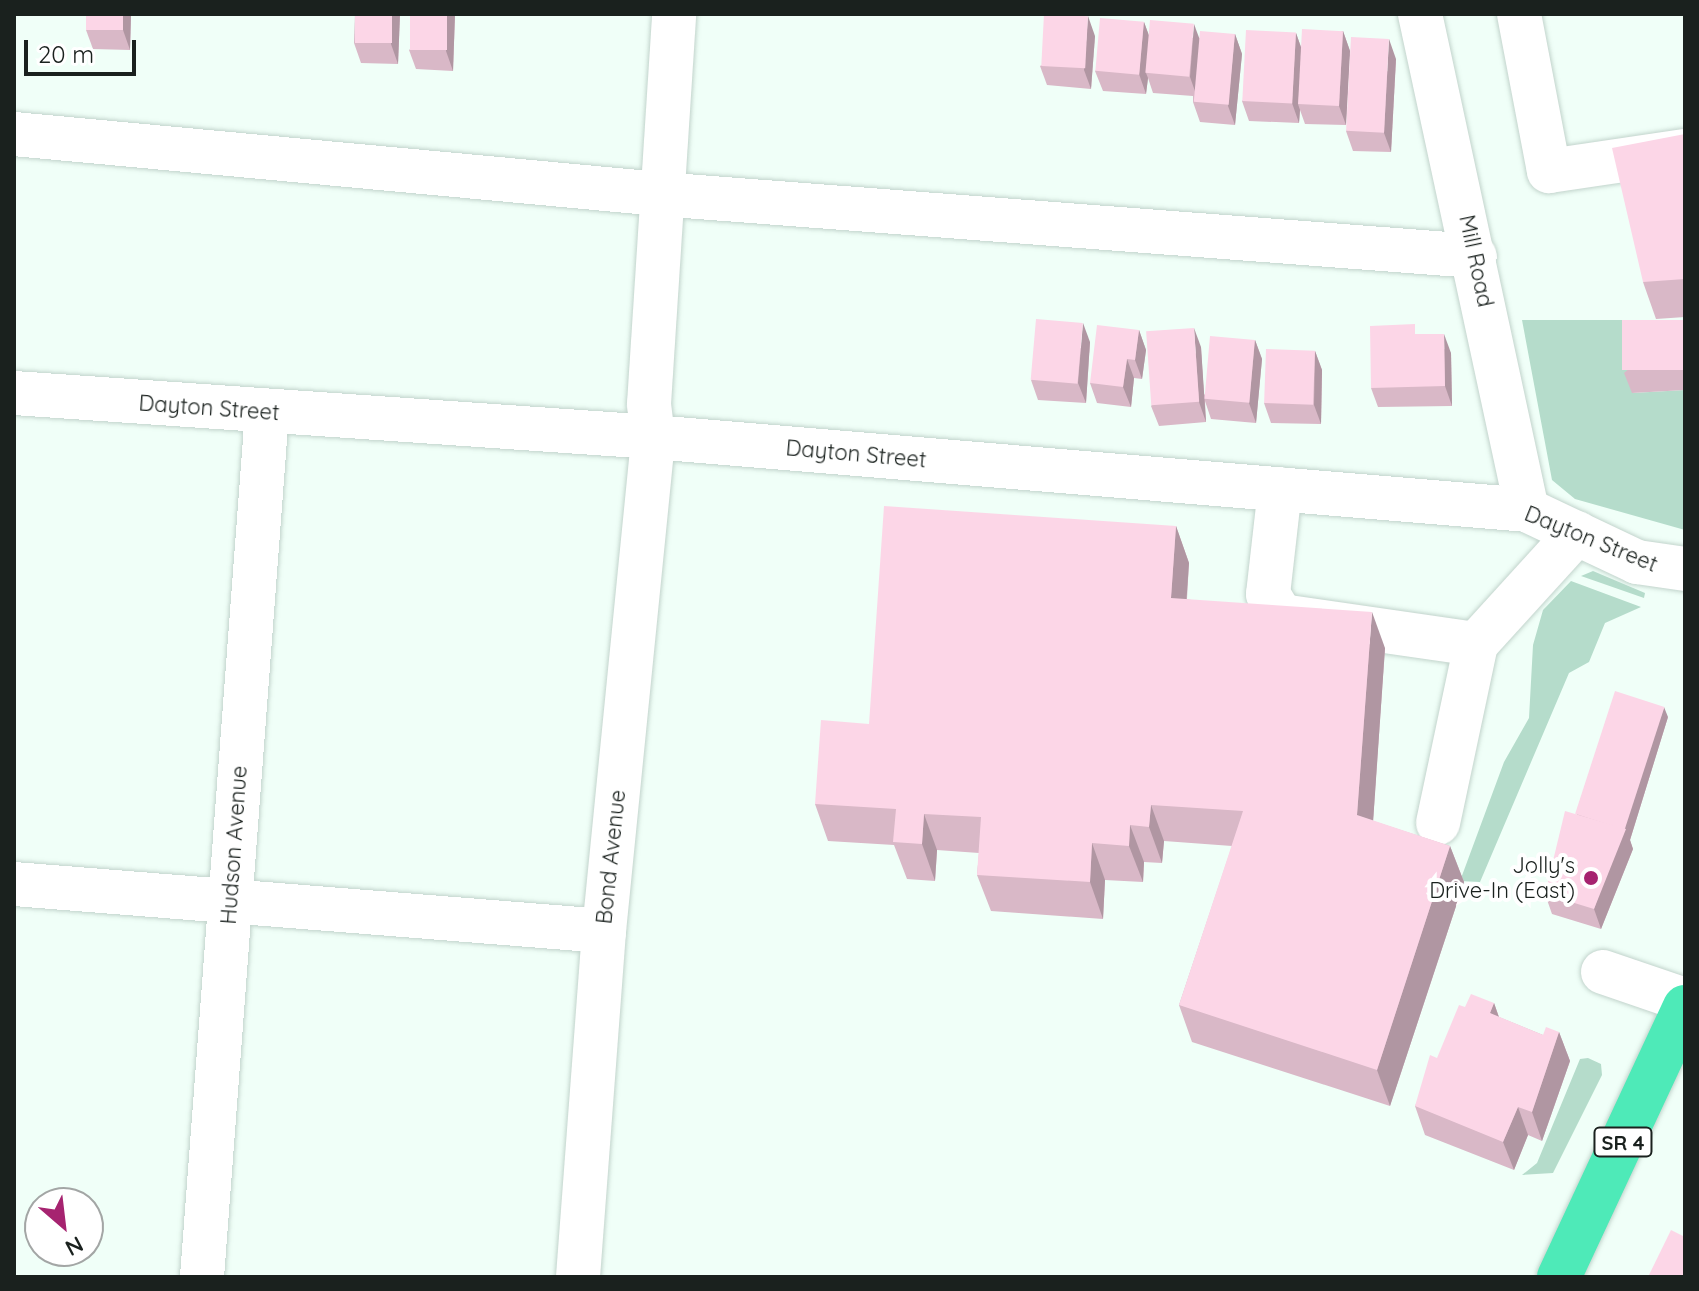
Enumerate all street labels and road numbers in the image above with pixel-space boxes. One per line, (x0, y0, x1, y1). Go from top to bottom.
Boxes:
street label: Mill Road (1453, 212, 1499, 310)
street label: Dayton Street (138, 390, 280, 426)
street label: Dayton Street (785, 435, 927, 473)
street label: Dayton Street (1521, 500, 1661, 578)
street label: Hudson Avenue (215, 765, 253, 925)
street label: Bond Avenue (591, 789, 631, 925)
road number: SR 4 (1593, 1126, 1653, 1158)

